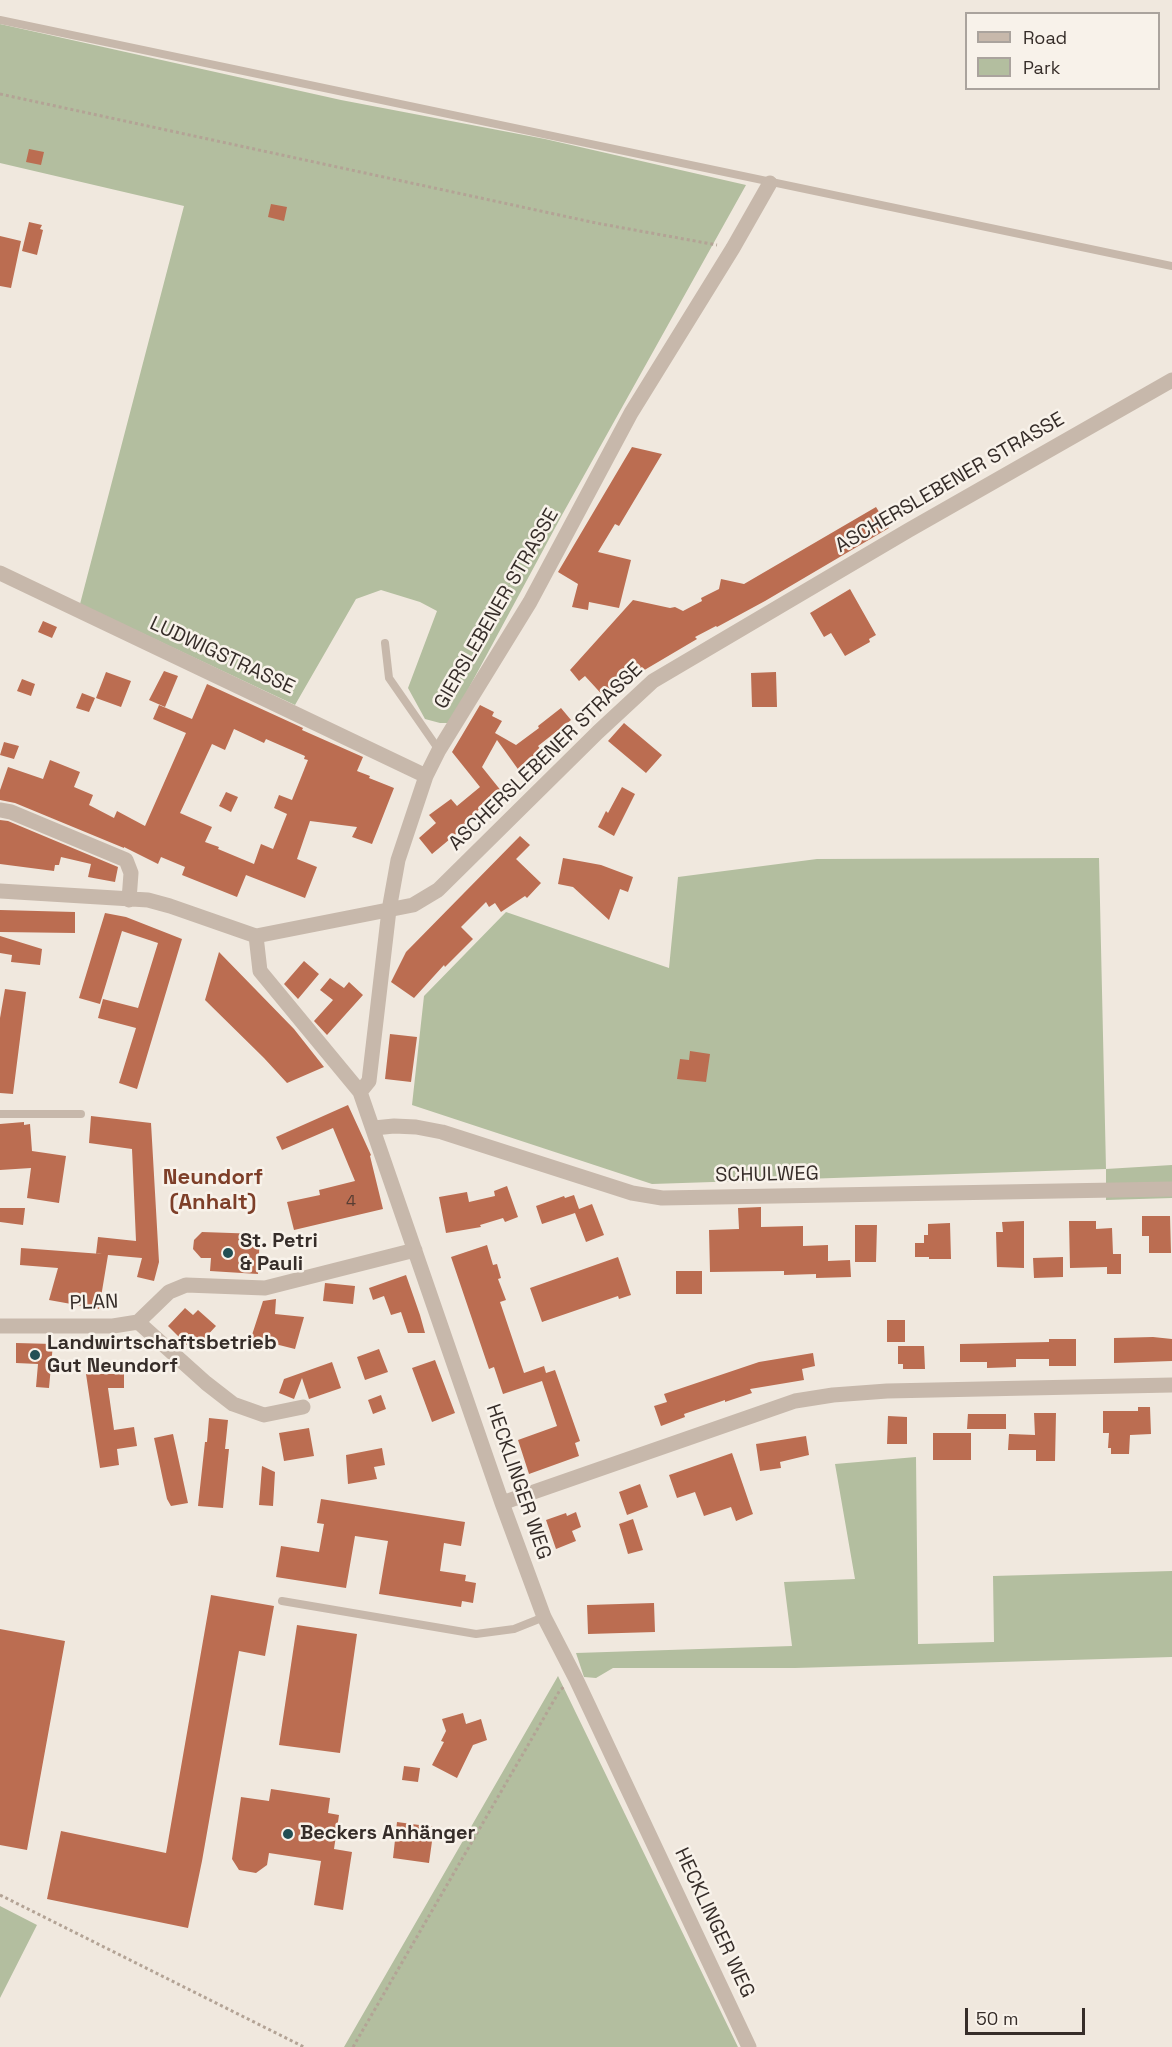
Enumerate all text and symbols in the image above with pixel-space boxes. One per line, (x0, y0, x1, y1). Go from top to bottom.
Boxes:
legend (965, 12, 1160, 90)
text: Road (1023, 26, 1067, 49)
text: Park (1023, 56, 1060, 79)
street label: ASCHERSLEBENER STRASSE (831, 408, 1069, 558)
street label: GIERSLEBENER STRASSE (430, 504, 564, 714)
street label: LUDWIGSTRASSE (146, 612, 298, 700)
street label: ASCHERSLEBENER STRASSE (444, 658, 648, 856)
street label: SCHULWEG (715, 1162, 819, 1188)
district label: Neundorf (Anhalt) (163, 1165, 263, 1216)
house number: 4 (346, 1192, 356, 1212)
place label: St. Petri & Pauli (240, 1230, 318, 1277)
marker: St. Petri & Pauli (221, 1246, 235, 1260)
street label: PLAN (69, 1290, 119, 1316)
place label: Landwirtschaftsbetrieb Gut Neundorf (47, 1332, 277, 1379)
marker: Landwirtschaftsbetrieb Gut Neundorf (28, 1348, 42, 1362)
street label: HECKLINGER WEG (480, 1401, 556, 1563)
place label: Beckers Anhänger (300, 1822, 475, 1846)
marker: Beckers Anhänger (281, 1827, 295, 1841)
street label: HECKLINGER WEG (669, 1844, 759, 2002)
scale bar (968, 1996, 1088, 2034)
text: 50 m (976, 2007, 1018, 2030)

